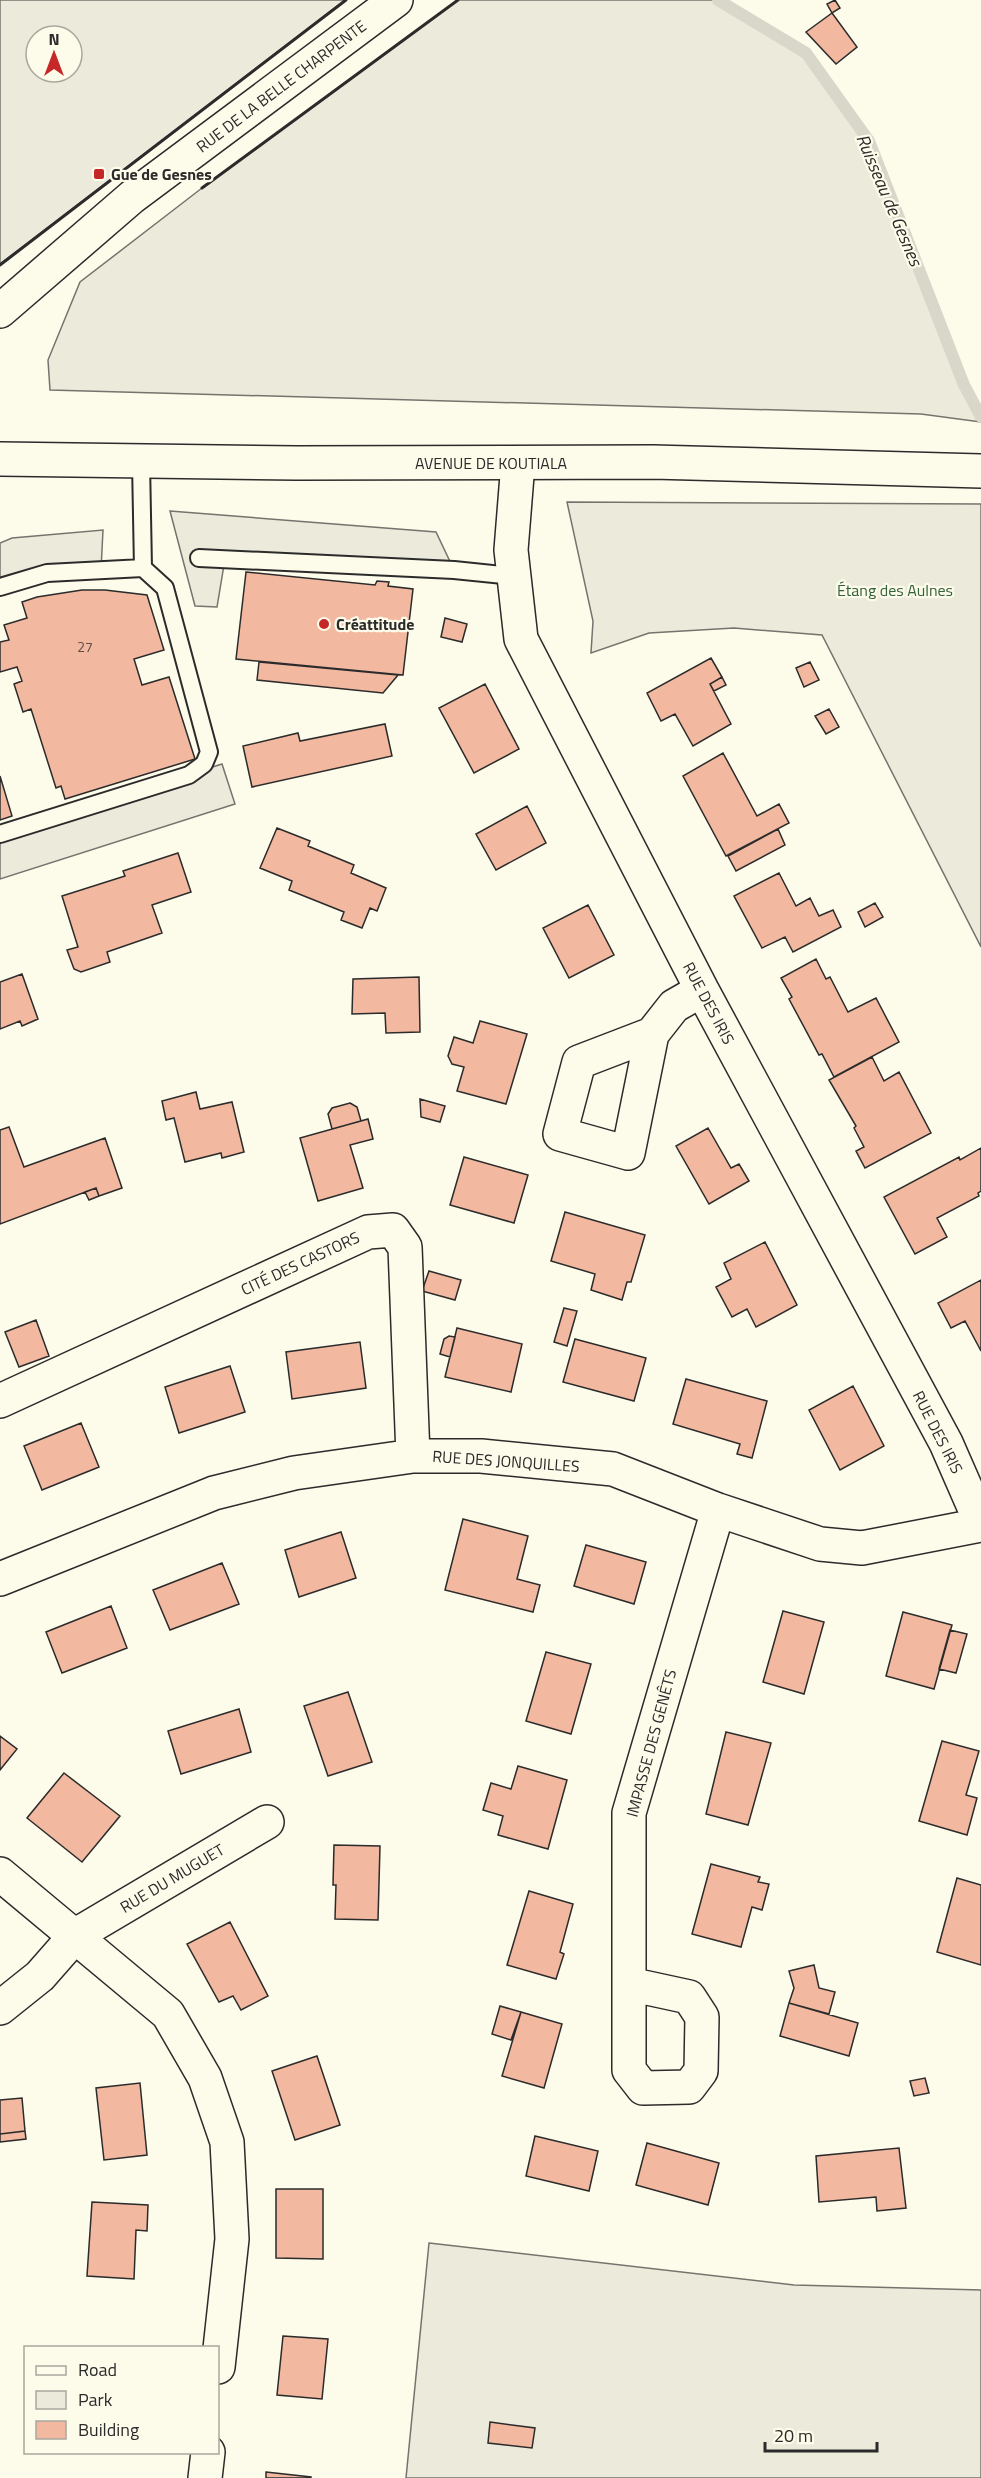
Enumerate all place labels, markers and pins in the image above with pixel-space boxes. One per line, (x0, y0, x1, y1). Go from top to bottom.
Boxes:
place label: Gue de Gesnes (111, 162, 212, 186)
marker: Gue de Gesnes (92, 167, 106, 181)
place label: Créattitude (336, 612, 414, 636)
marker: Créattitude (317, 617, 331, 631)

